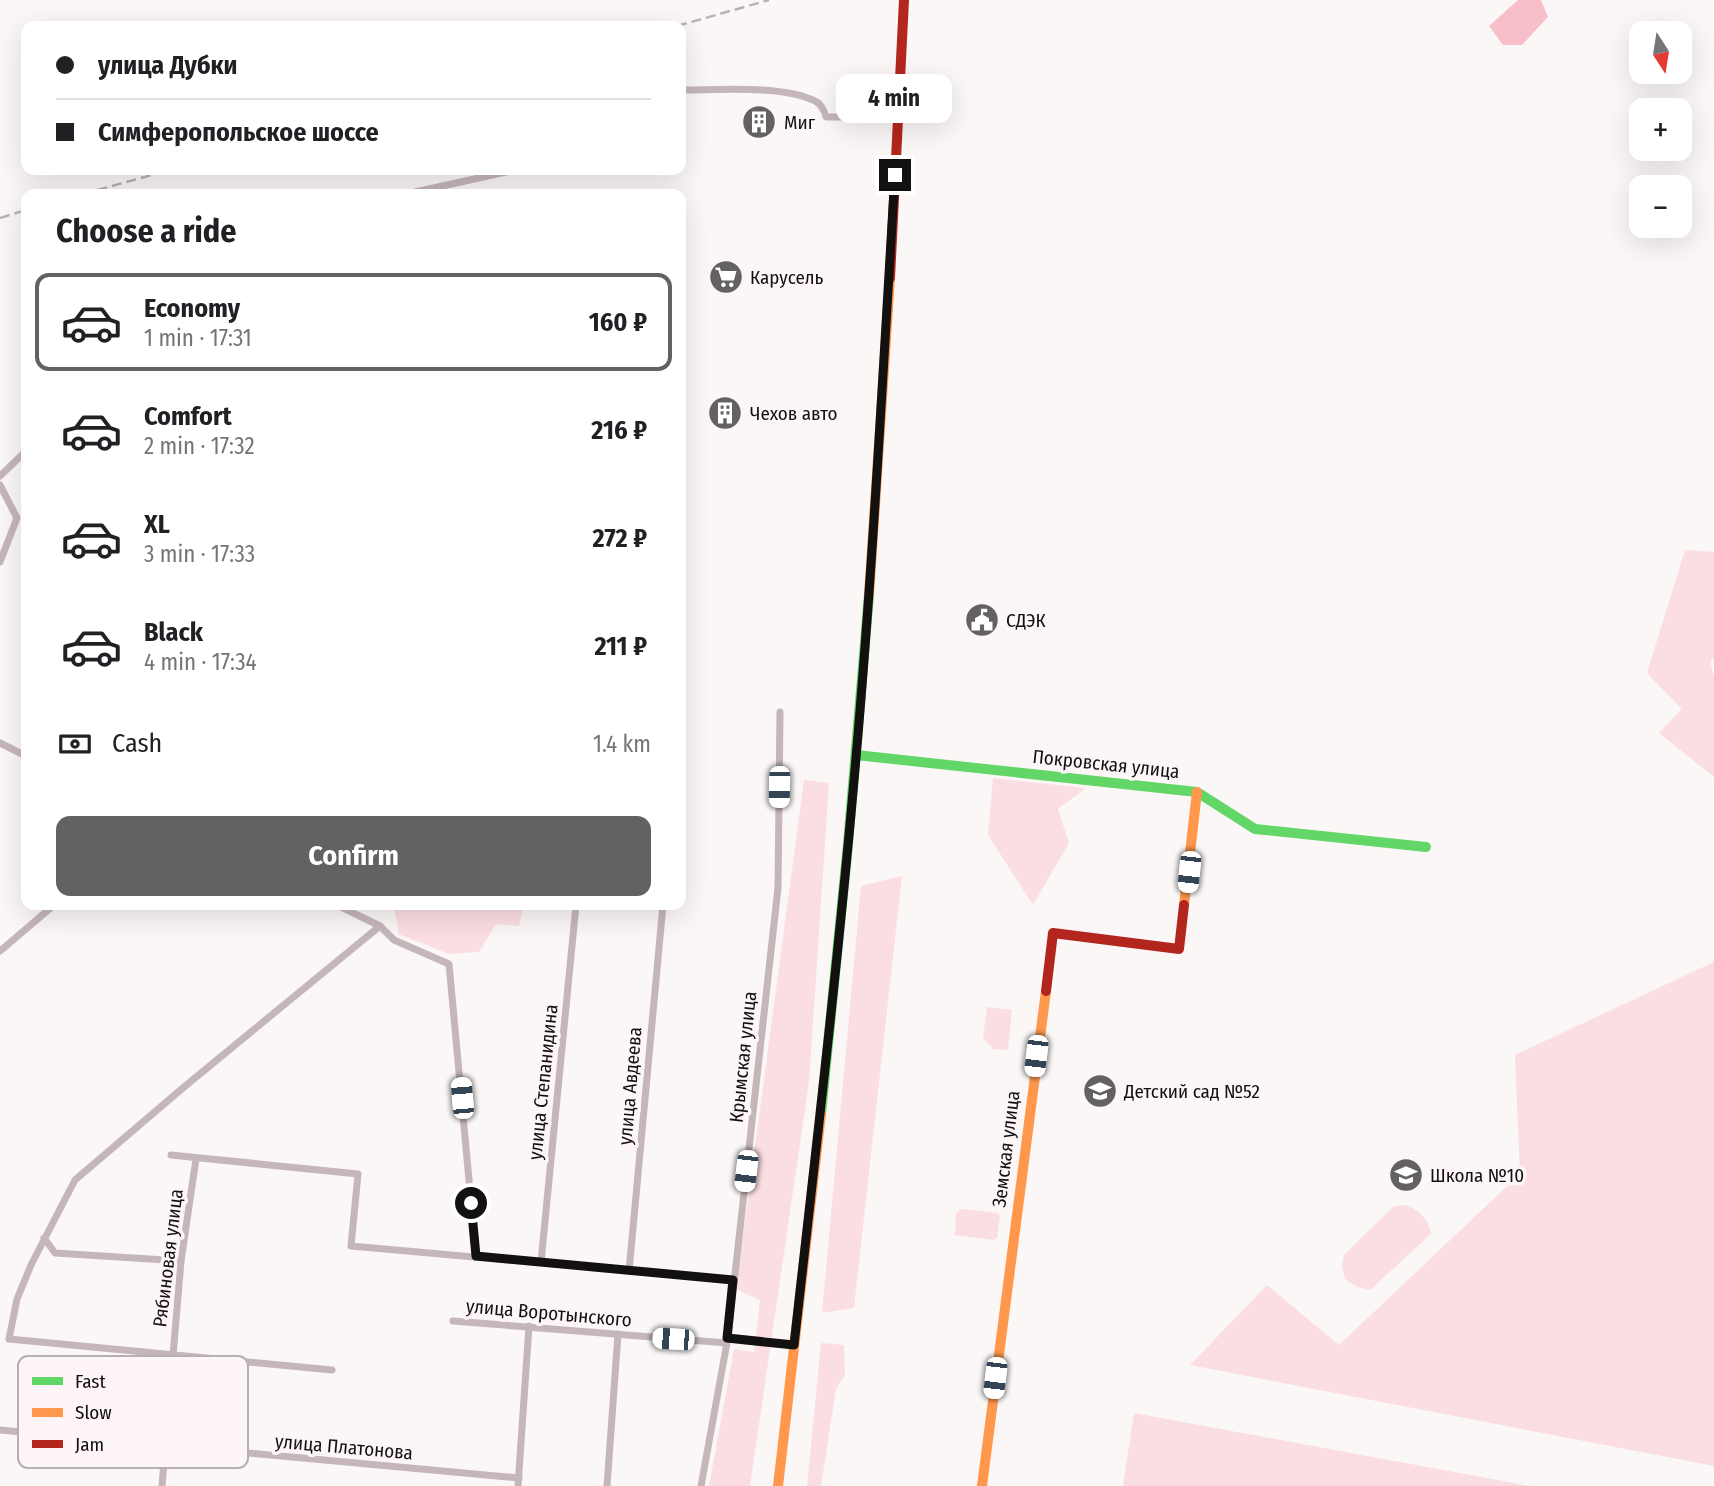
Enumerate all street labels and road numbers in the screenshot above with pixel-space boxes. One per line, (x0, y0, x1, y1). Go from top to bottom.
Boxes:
street label: Покровская улица (1031, 745, 1181, 783)
street label: Крымская улица (725, 990, 761, 1124)
street label: улица Степанидина (523, 1003, 563, 1161)
street label: улица Авдеева (613, 1026, 647, 1146)
street label: Земская улица (987, 1089, 1025, 1209)
street label: Рябиновая улица (148, 1188, 188, 1328)
street label: улица Воротынского (465, 1294, 633, 1332)
street label: улица Платонова (274, 1430, 414, 1464)

